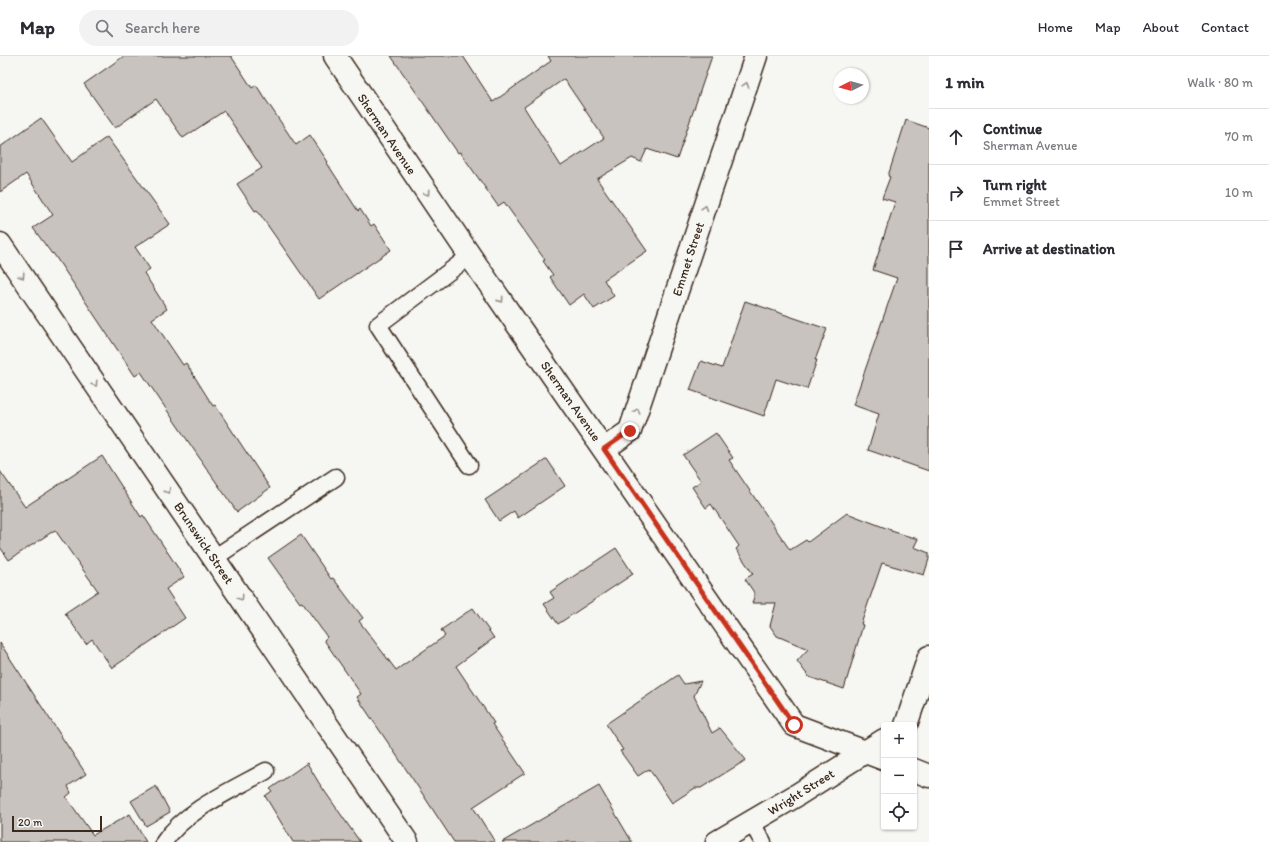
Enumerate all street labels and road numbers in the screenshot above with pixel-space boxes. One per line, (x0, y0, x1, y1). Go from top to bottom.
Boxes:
street label: Sherman Avenue (354, 91, 420, 177)
street label: Emmet Street (669, 220, 707, 298)
street label: Sherman Avenue (538, 358, 604, 444)
street label: Brunswick Street (171, 499, 237, 587)
street label: Wright Street (765, 766, 837, 818)

